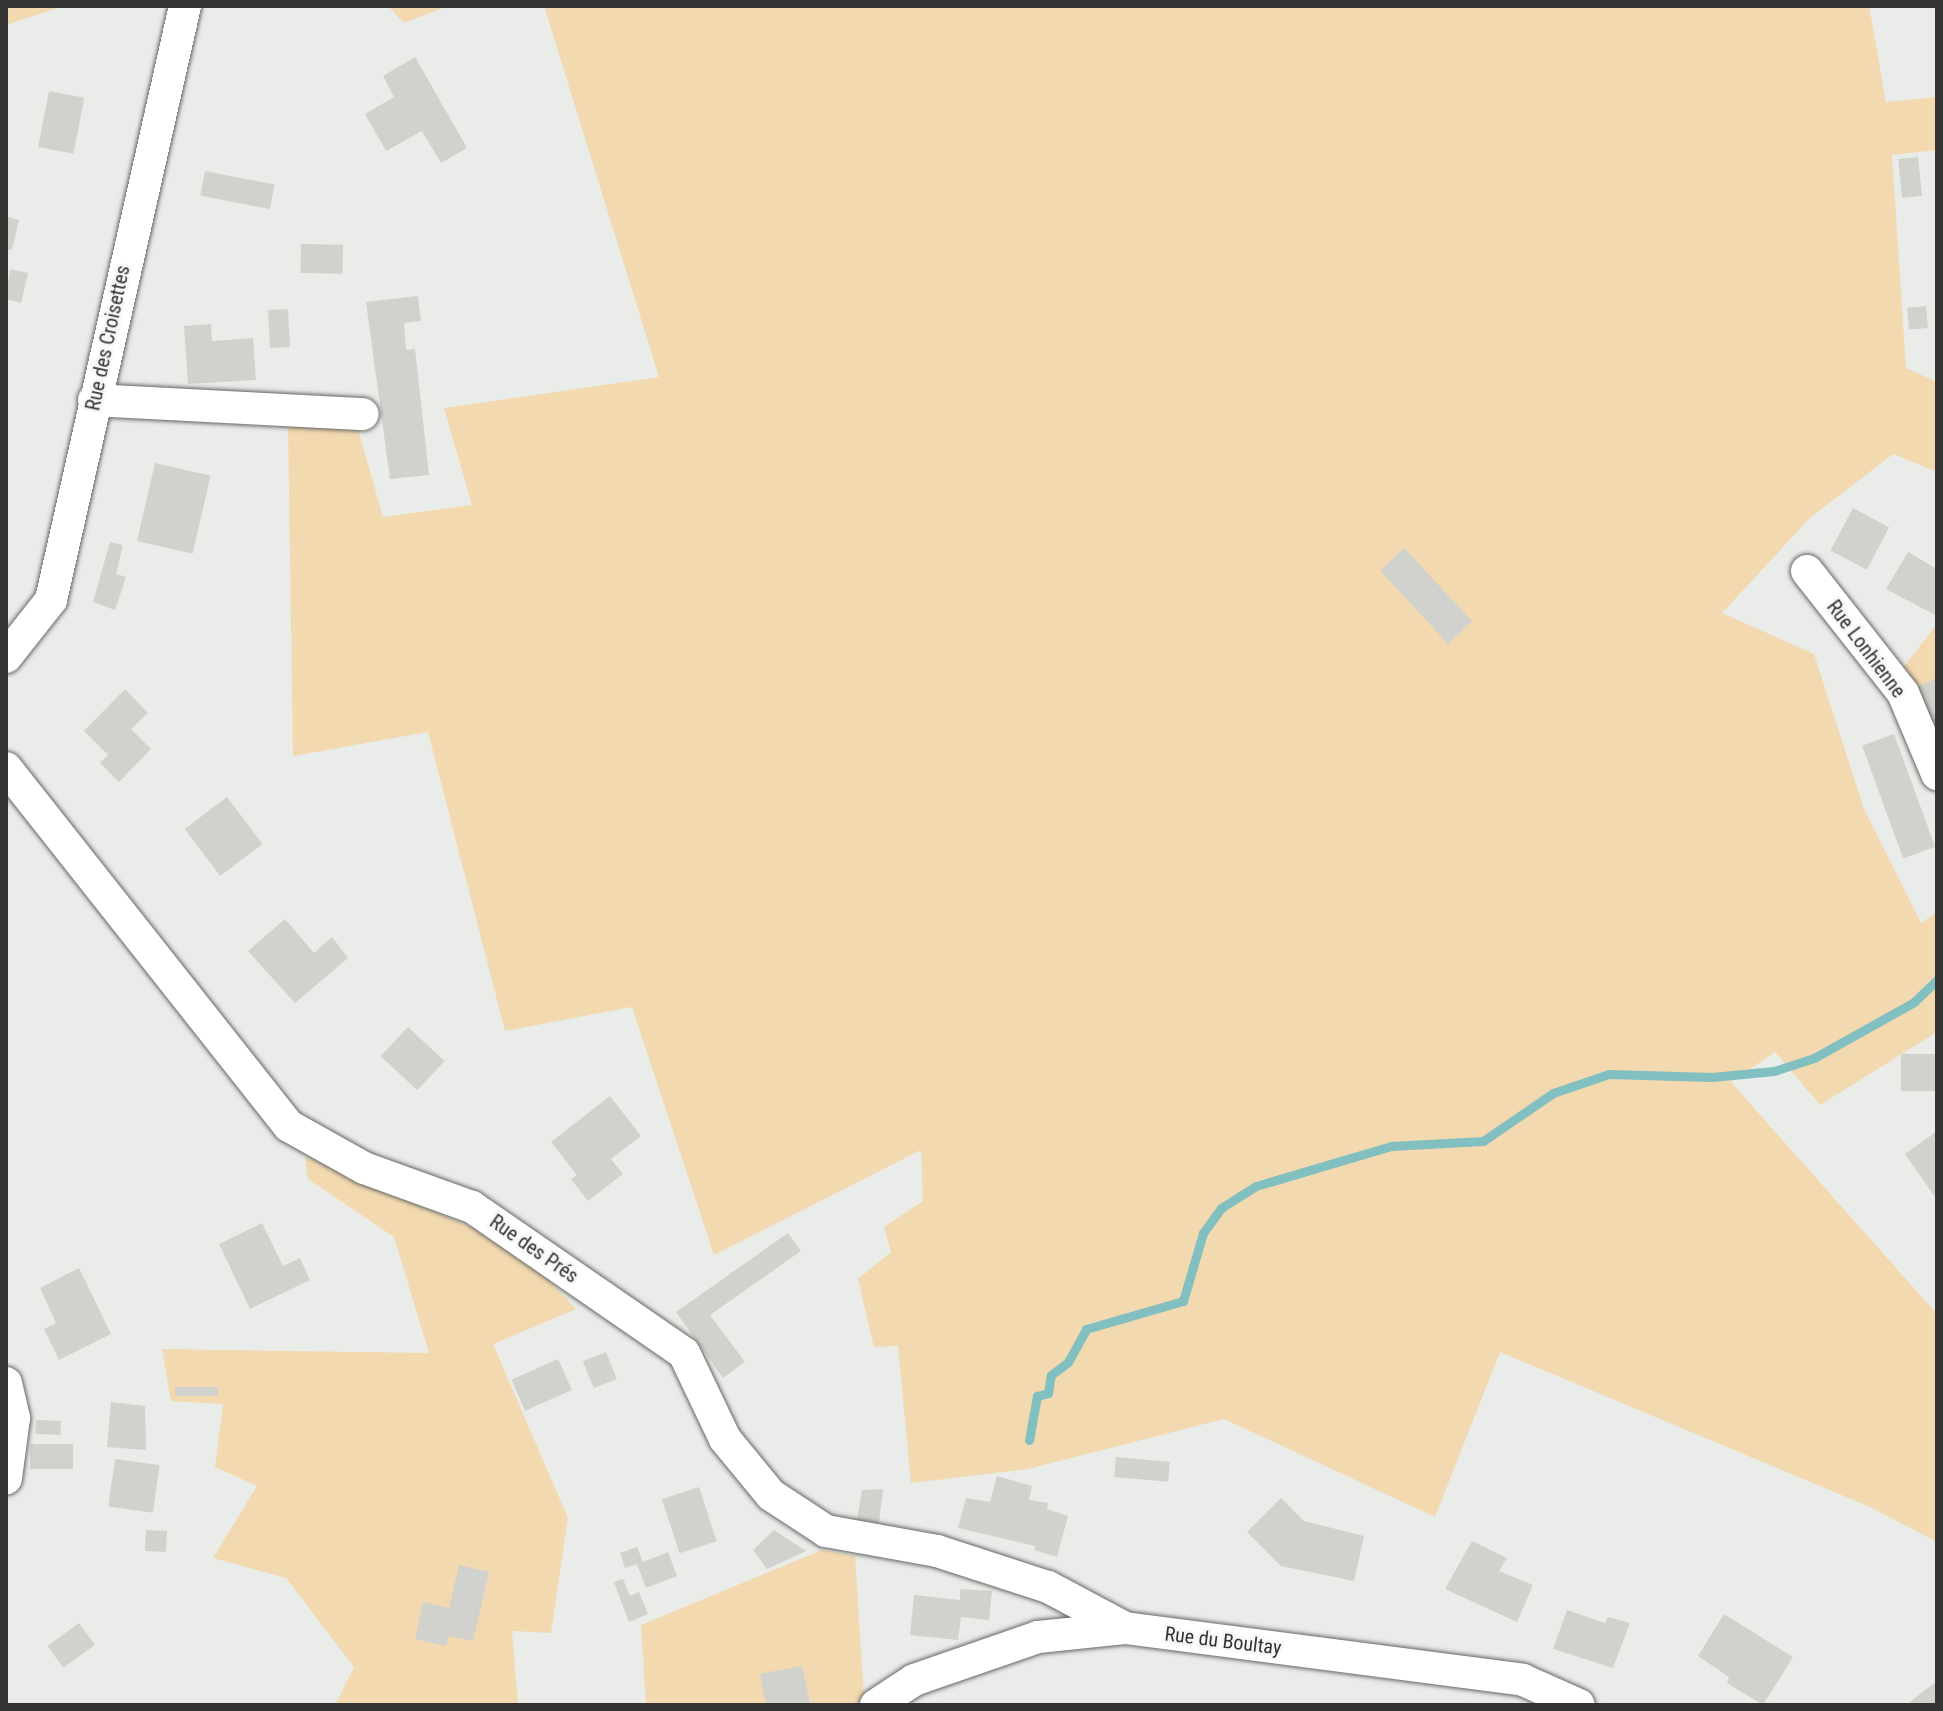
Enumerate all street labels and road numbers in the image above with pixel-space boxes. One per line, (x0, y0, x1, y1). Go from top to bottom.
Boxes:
street label: Rue des Croisettes (81, 263, 135, 413)
street label: Rue Lonhienne (1822, 596, 1910, 702)
street label: Rue des Prés (485, 1210, 583, 1288)
street label: Rue du Boultay (1163, 1622, 1283, 1660)

